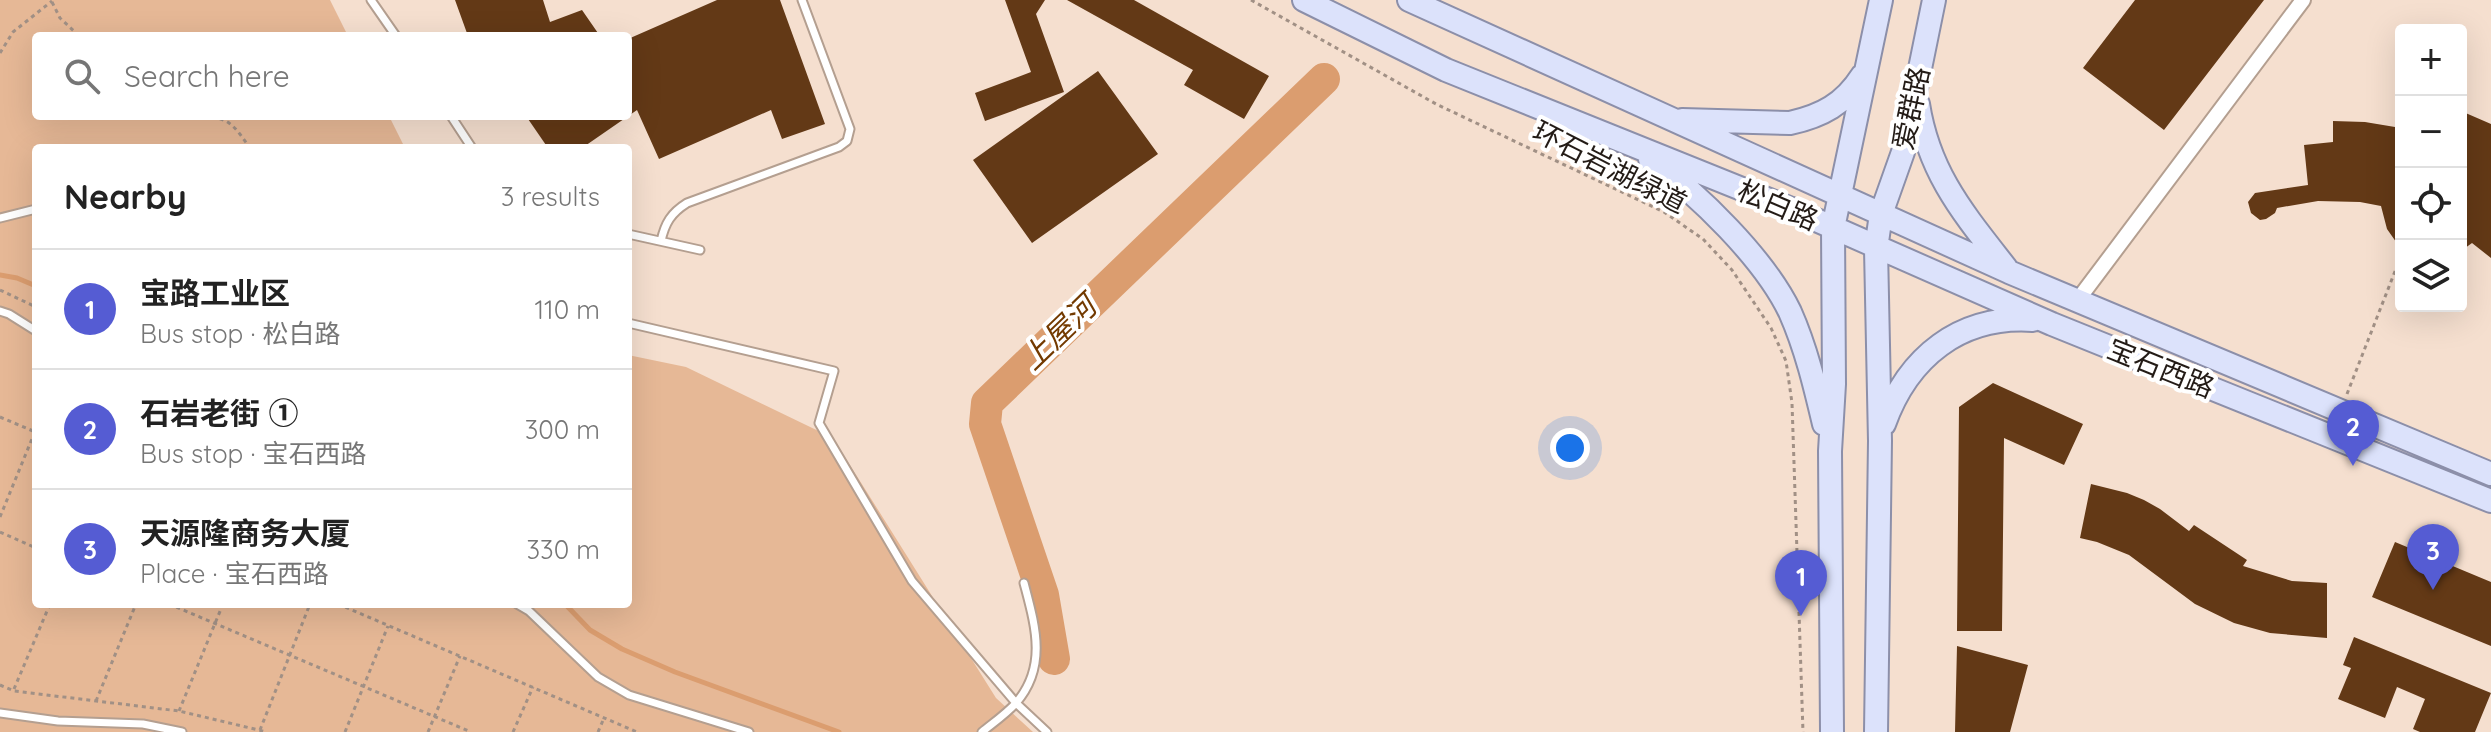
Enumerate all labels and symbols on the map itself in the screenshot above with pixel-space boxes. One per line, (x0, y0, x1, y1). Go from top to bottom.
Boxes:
street label: 爱群路 (1885, 63, 1936, 153)
street label: 环石岩湖绿道 (1527, 113, 1693, 220)
street label: 松白路 (1733, 172, 1824, 237)
water label: 上屋河 (1013, 284, 1107, 377)
street label: 宝石西路 (2103, 330, 2220, 405)
pin: 2 (2327, 400, 2379, 466)
your location (1550, 428, 1590, 468)
pin: 3 (2407, 524, 2459, 590)
pin: 1 (1775, 550, 1827, 616)

